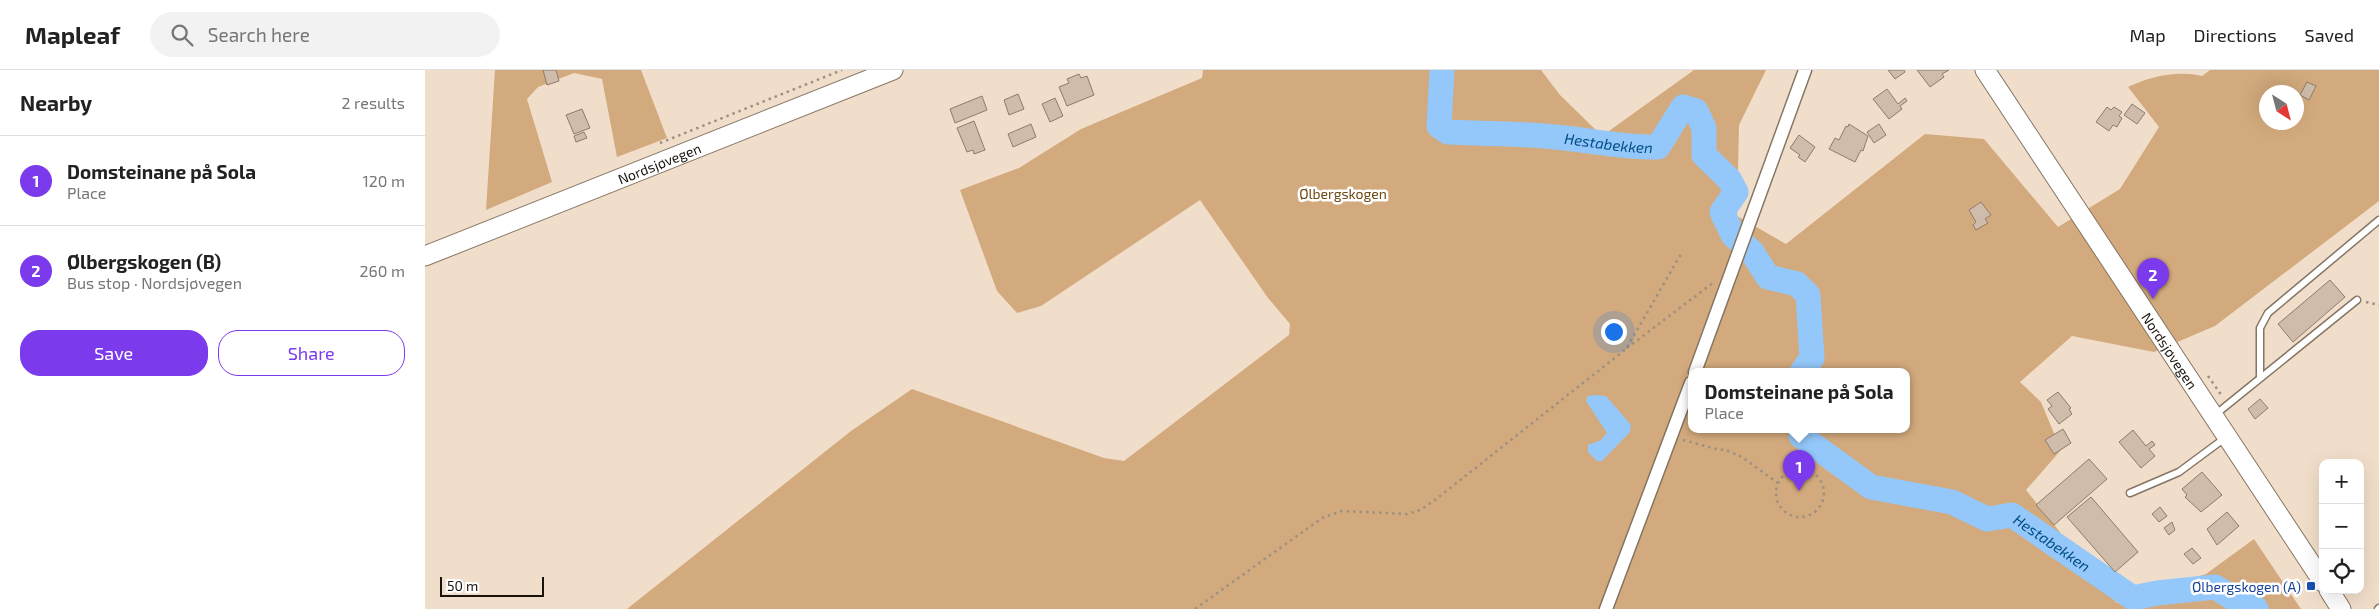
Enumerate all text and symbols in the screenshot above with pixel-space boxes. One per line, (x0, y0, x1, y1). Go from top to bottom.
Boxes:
search box (150, 12, 500, 57)
text: Mapleaf (25, 20, 120, 49)
icon: search (168, 21, 196, 49)
text: Search here (208, 23, 310, 46)
text: Map (2129, 24, 2166, 46)
text: Directions (2194, 24, 2277, 46)
text: Saved (2305, 24, 2354, 46)
north arrow (2259, 85, 2304, 130)
text: Nearby (20, 90, 92, 115)
text: 2 results (342, 93, 405, 112)
water label: Hestabekken (1563, 129, 1653, 156)
street label: Nordsjøvegen (615, 139, 703, 187)
text: Domsteinane på Sola (67, 160, 256, 183)
text: 1 (33, 171, 39, 190)
text: 120 m (362, 171, 405, 190)
text: Place (67, 183, 106, 202)
park label: Ølbergskogen (1299, 185, 1387, 202)
text: Ølbergskogen (B) (67, 250, 221, 273)
pin: 2 (2137, 258, 2169, 299)
text: 2 (31, 261, 41, 280)
text: 260 m (360, 261, 405, 280)
text: Bus stop · Nordsjøvegen (67, 273, 242, 292)
street label: Nordsjøvegen (2139, 309, 2202, 392)
your location (1601, 319, 1627, 345)
button: Save (20, 330, 208, 376)
button: Share (218, 330, 405, 376)
popup (1688, 368, 1910, 433)
text: Domsteinane på Sola (1705, 380, 1894, 403)
text: Place (1705, 403, 1744, 422)
pin: 1 (1783, 450, 1815, 491)
map controls (2319, 459, 2364, 594)
button: + (2319, 459, 2364, 504)
button: − (2319, 504, 2364, 549)
water label: Hestabekken (2010, 510, 2094, 575)
button: locate (2319, 549, 2364, 594)
scale bar (440, 574, 544, 597)
text: 50 m (447, 577, 478, 594)
place label: Ølbergskogen (A) (2192, 578, 2301, 595)
marker: Ølbergskogen (A) (2305, 580, 2317, 592)

